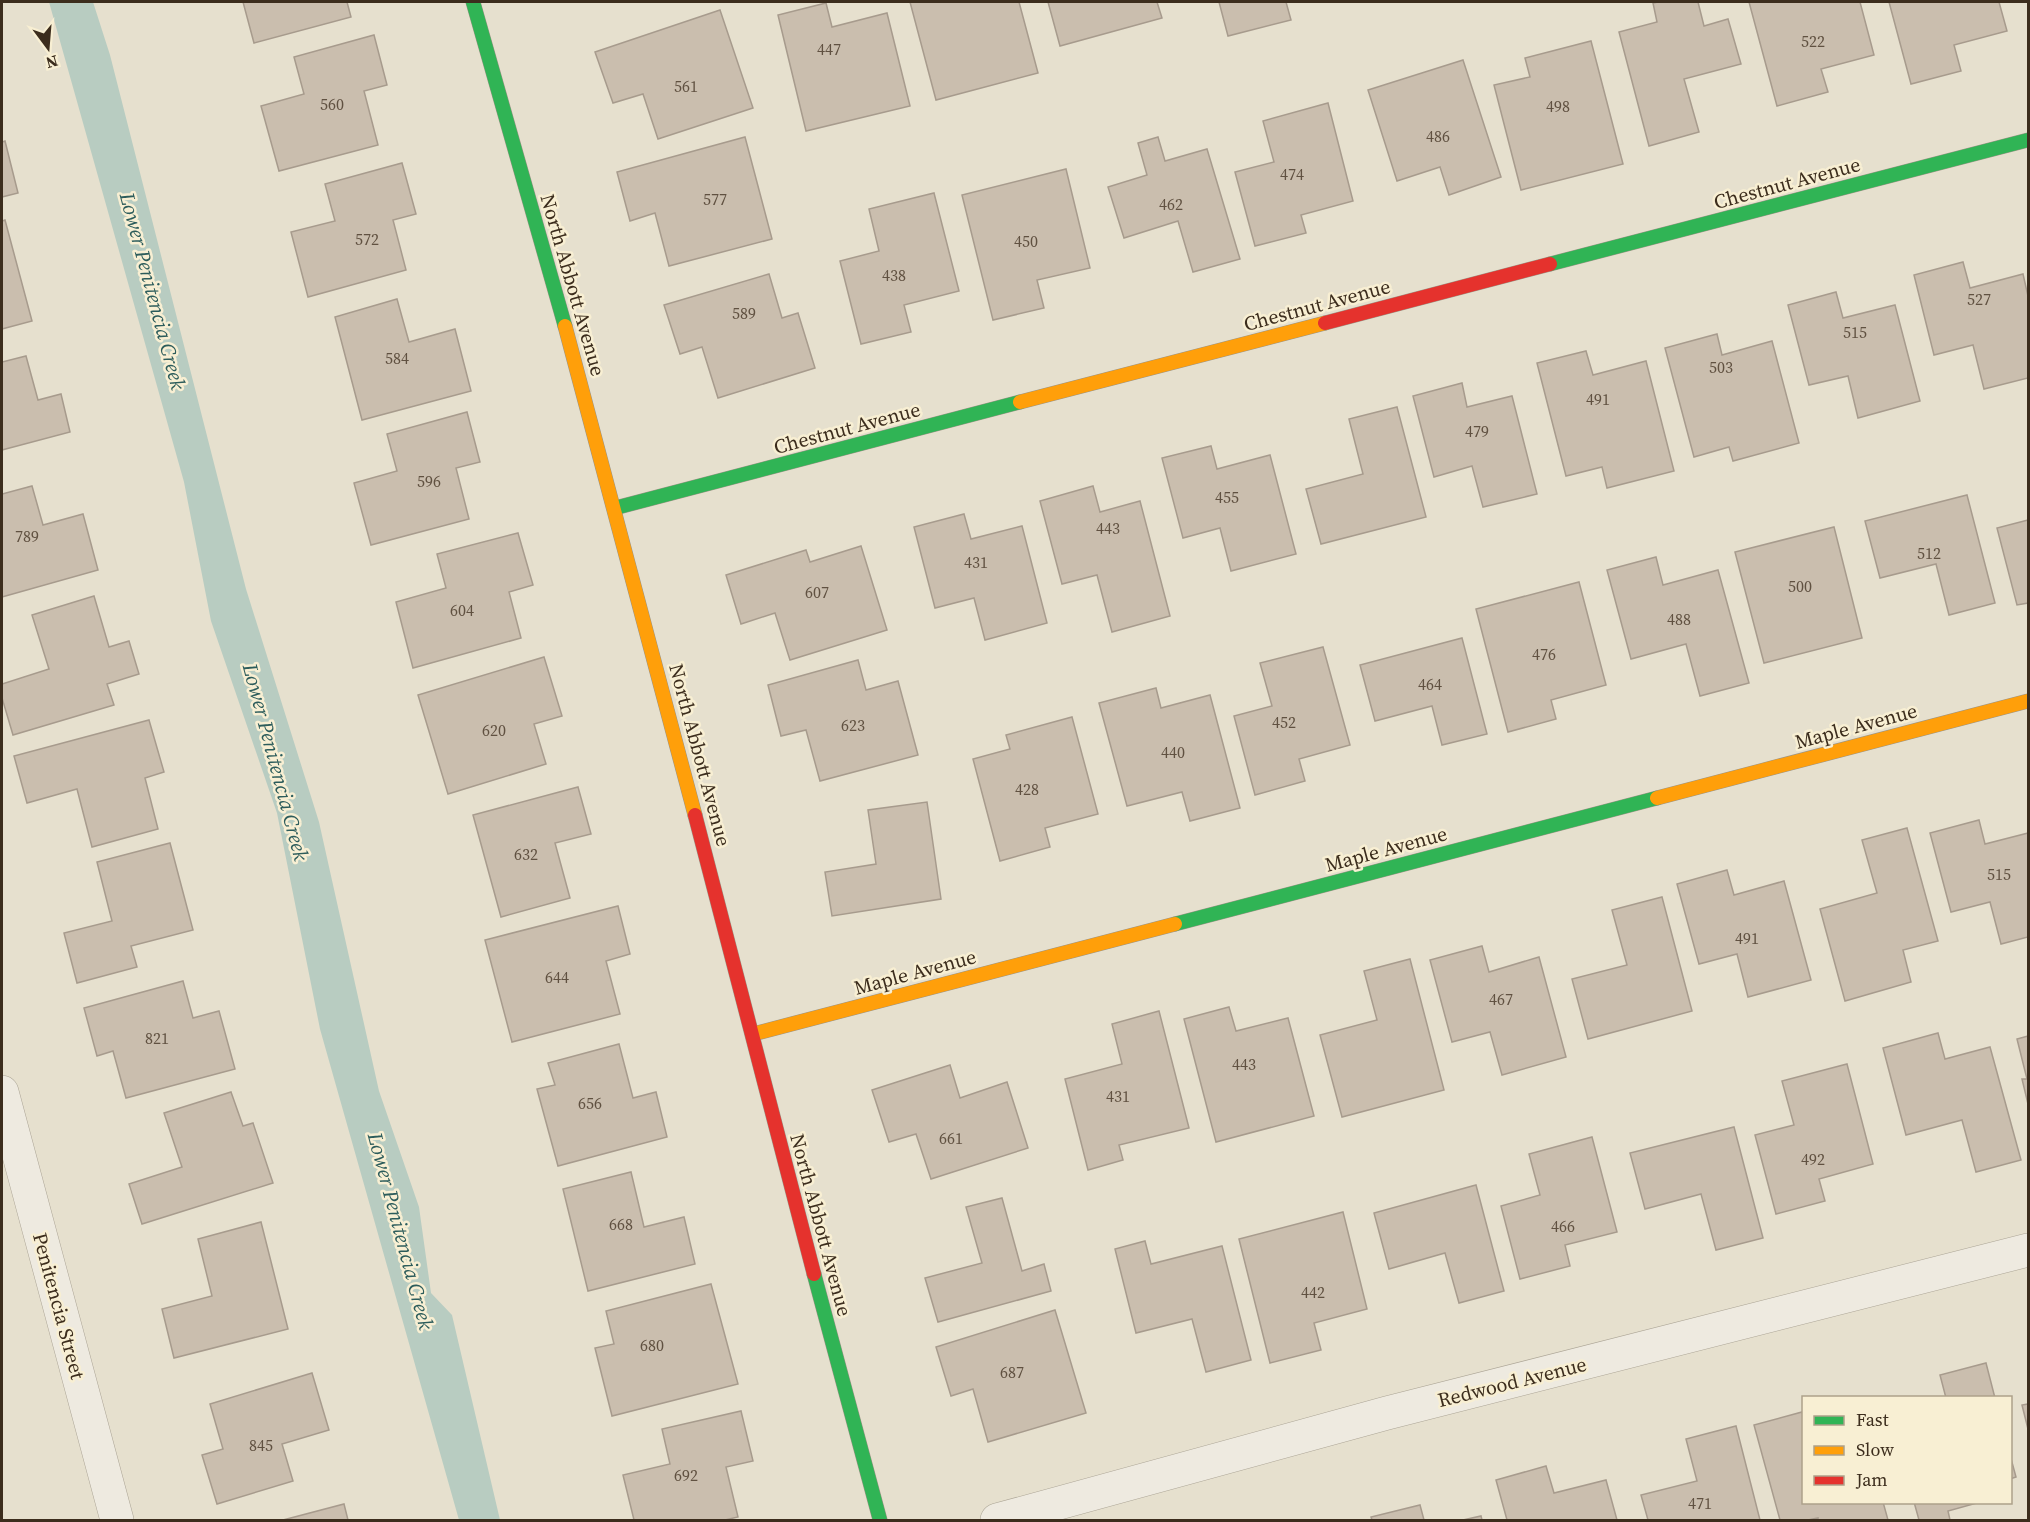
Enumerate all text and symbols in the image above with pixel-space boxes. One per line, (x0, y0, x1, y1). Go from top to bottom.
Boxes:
north arrow (18, 18, 78, 78)
house number: 522 (1801, 30, 1825, 52)
house number: 447 (817, 38, 841, 60)
text: N (43, 50, 61, 75)
house number: 561 (674, 75, 698, 97)
house number: 560 (320, 93, 344, 115)
house number: 498 (1546, 95, 1570, 117)
house number: 486 (1426, 125, 1450, 147)
street label: Chestnut Avenue (1711, 150, 1863, 216)
house number: 474 (1280, 163, 1304, 185)
water label: Lower Penitencia Creek (112, 188, 193, 393)
house number: 577 (703, 188, 727, 210)
street label: North Abbott Avenue (534, 191, 612, 379)
house number: 462 (1159, 193, 1183, 215)
house number: 572 (355, 228, 379, 250)
house number: 450 (1014, 230, 1038, 252)
house number: 438 (882, 264, 906, 286)
street label: Chestnut Avenue (1241, 272, 1393, 338)
house number: 527 (1967, 288, 1991, 310)
house number: 589 (732, 302, 756, 324)
house number: 515 (1843, 321, 1867, 343)
house number: 584 (385, 347, 409, 369)
house number: 503 (1709, 356, 1733, 378)
house number: 491 (1586, 388, 1610, 410)
street label: Chestnut Avenue (771, 395, 923, 461)
house number: 479 (1465, 420, 1489, 442)
house number: 596 (417, 470, 441, 492)
house number: 455 (1215, 486, 1239, 508)
house number: 443 (1096, 517, 1120, 539)
house number: 789 (15, 525, 39, 547)
house number: 512 (1917, 542, 1941, 564)
house number: 431 (964, 551, 988, 573)
house number: 500 (1788, 575, 1812, 597)
house number: 607 (805, 581, 829, 603)
house number: 604 (450, 599, 474, 621)
house number: 488 (1667, 608, 1691, 630)
house number: 476 (1532, 643, 1556, 665)
water label: Lower Penitencia Creek (235, 659, 316, 864)
street label: North Abbott Avenue (662, 661, 738, 849)
house number: 464 (1418, 673, 1442, 695)
street label: Maple Avenue (1792, 696, 1920, 756)
house number: 452 (1272, 711, 1296, 733)
house number: 623 (841, 714, 865, 736)
house number: 620 (482, 719, 506, 741)
house number: 440 (1161, 741, 1185, 763)
house number: 428 (1015, 778, 1039, 800)
street label: Maple Avenue (1322, 819, 1450, 879)
house number: 632 (514, 843, 538, 865)
house number: 515 (1987, 863, 2011, 885)
house number: 491 (1735, 927, 1759, 949)
street label: Maple Avenue (851, 942, 979, 1002)
house number: 644 (545, 966, 569, 988)
house number: 467 (1489, 988, 1513, 1010)
house number: 821 (145, 1027, 169, 1049)
house number: 443 (1232, 1053, 1256, 1075)
house number: 431 (1106, 1085, 1130, 1107)
house number: 656 (578, 1092, 602, 1114)
house number: 661 (939, 1127, 963, 1149)
water label: Lower Penitencia Creek (360, 1128, 441, 1333)
street label: North Abbott Avenue (783, 1131, 859, 1319)
house number: 492 (1801, 1148, 1825, 1170)
house number: 668 (609, 1213, 633, 1235)
house number: 466 (1551, 1215, 1575, 1237)
street label: Penitencia Street (26, 1230, 92, 1383)
house number: 442 (1301, 1281, 1325, 1303)
house number: 680 (640, 1334, 664, 1356)
street label: Redwood Avenue (1435, 1350, 1589, 1414)
house number: 687 (1000, 1361, 1024, 1383)
legend (1802, 1396, 2012, 1504)
text: Fast (1856, 1407, 1889, 1432)
house number: 845 (249, 1434, 273, 1456)
text: Slow (1856, 1437, 1894, 1462)
house number: 692 (674, 1464, 698, 1486)
text: Jam (1855, 1467, 1888, 1492)
house number: 471 (1688, 1492, 1712, 1514)

